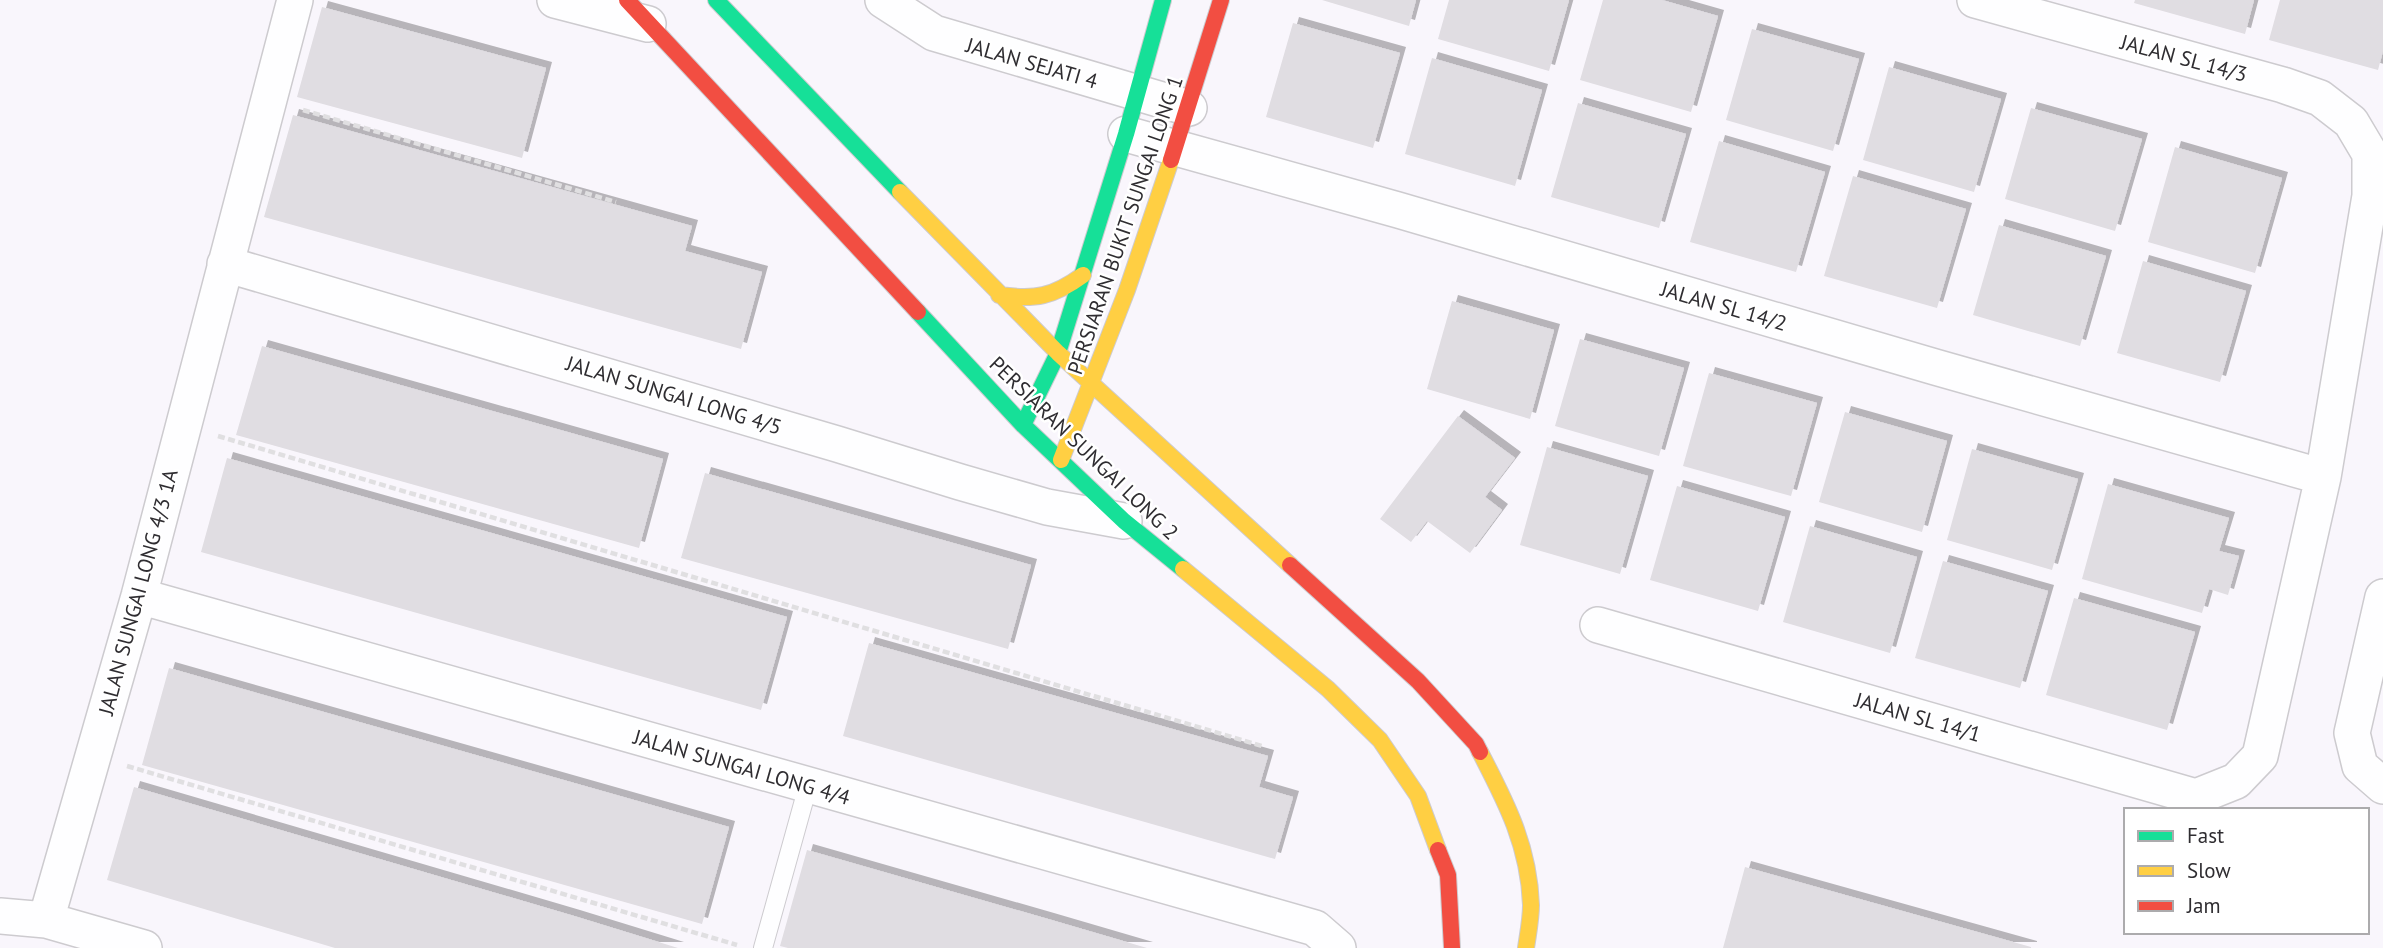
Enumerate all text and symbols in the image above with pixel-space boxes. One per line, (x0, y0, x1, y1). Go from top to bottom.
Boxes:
street label: JALAN SL 14/3 (2117, 28, 2250, 88)
street label: JALAN SEJATI 4 (962, 31, 1101, 95)
street label: PERSIARAN BUKIT SUNGAI LONG 1 (1061, 72, 1189, 378)
street label: JALAN SL 14/2 (1657, 275, 1790, 337)
street label: JALAN SUNGAI LONG 4/5 (562, 349, 785, 441)
street label: PERSIARAN SUNGAI LONG 2 (984, 351, 1184, 545)
street label: JALAN SUNGAI LONG 4/3 1A (92, 465, 184, 719)
street label: JALAN SL 14/1 (1851, 686, 1984, 748)
street label: JALAN SUNGAI LONG 4/4 (630, 723, 853, 811)
legend (2124, 808, 2369, 934)
text: Fast (2187, 822, 2224, 849)
text: Slow (2187, 857, 2231, 884)
text: Jam (2186, 892, 2221, 919)

